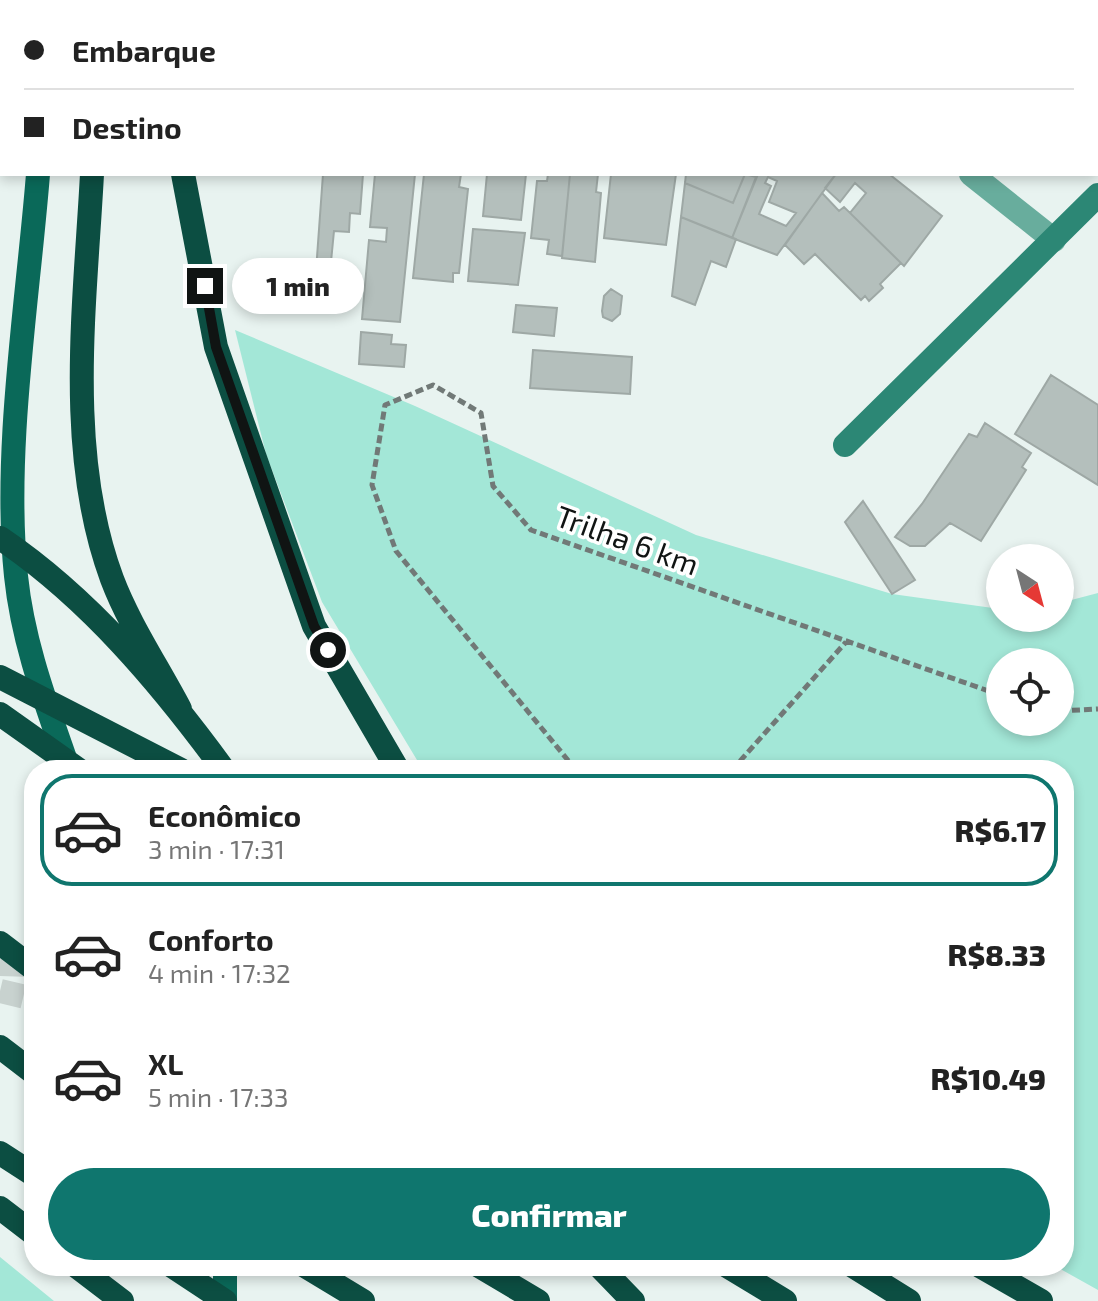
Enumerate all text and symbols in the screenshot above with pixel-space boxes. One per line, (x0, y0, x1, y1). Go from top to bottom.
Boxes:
text: Embarque (72, 32, 216, 68)
text: Destino (72, 109, 182, 145)
callout: 1 min (233, 258, 365, 314)
route end (187, 268, 223, 304)
text: 1 min (266, 270, 330, 301)
street label: Trilha 6 km (552, 497, 704, 582)
north arrow (986, 544, 1074, 632)
map controls (986, 544, 1074, 736)
route start (310, 632, 346, 668)
button: locate (986, 648, 1074, 736)
icon: car (52, 794, 124, 866)
text: Econômico (148, 797, 301, 833)
text: R$6.17 (955, 812, 1046, 848)
text: 3 min · 17:31 (148, 833, 285, 864)
icon: car (52, 918, 124, 990)
text: Conforto (148, 921, 274, 957)
text: R$8.33 (948, 936, 1046, 972)
text: 4 min · 17:32 (148, 957, 291, 988)
icon: car (52, 1042, 124, 1114)
text: XL (148, 1045, 183, 1081)
text: R$10.49 (931, 1060, 1046, 1096)
text: 5 min · 17:33 (148, 1081, 289, 1112)
button: Confirmar (48, 1168, 1050, 1260)

